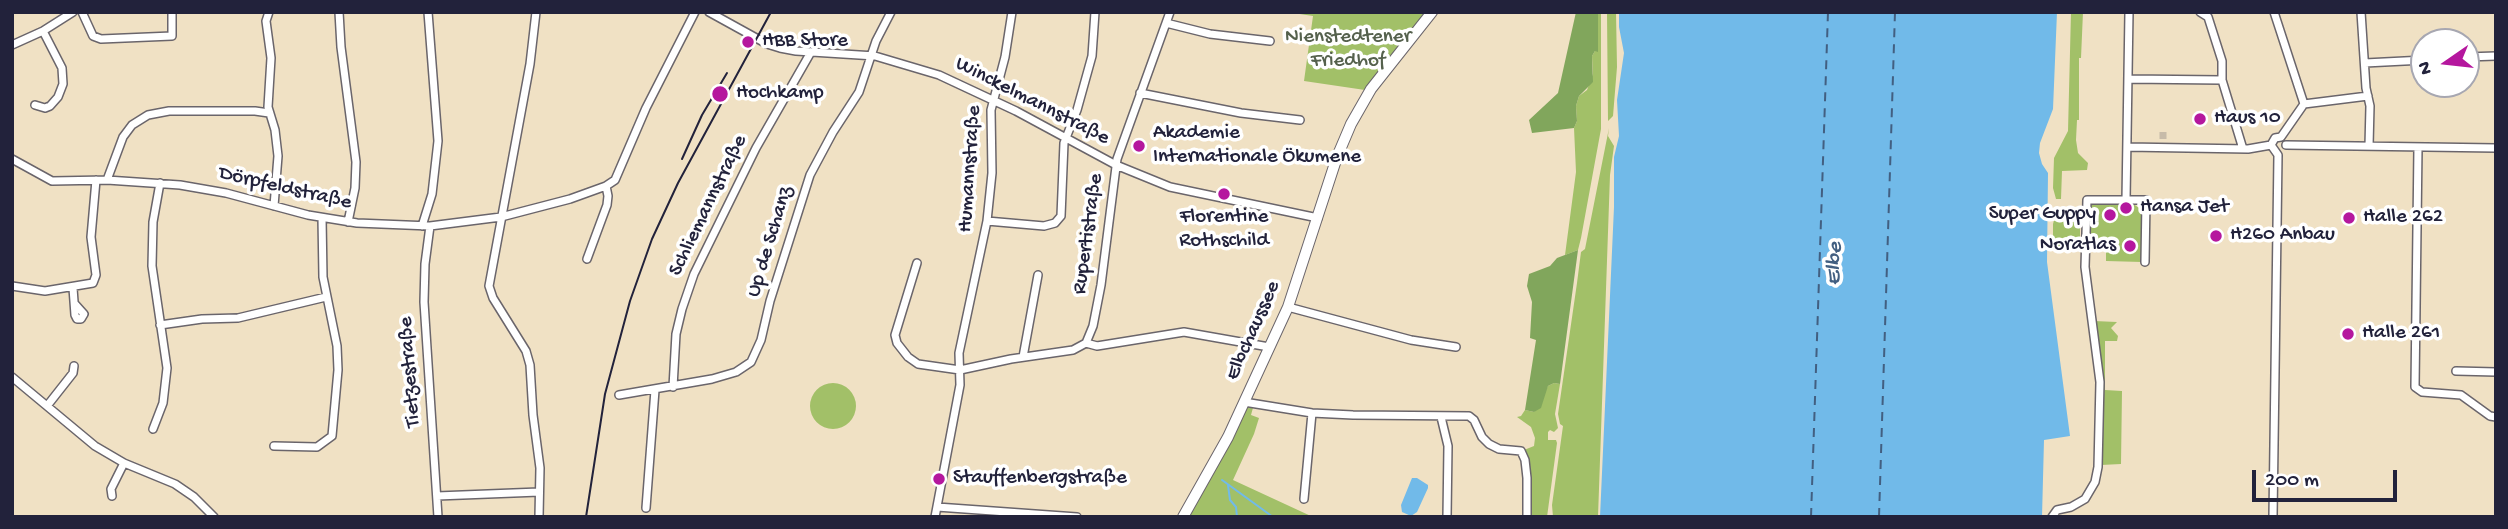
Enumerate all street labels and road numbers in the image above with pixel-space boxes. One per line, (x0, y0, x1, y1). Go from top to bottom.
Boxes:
street label: Winckelmannstraße (951, 52, 1113, 152)
street label: Humannstraße (954, 105, 988, 233)
street label: Schliemannstraße (664, 131, 754, 281)
street label: Dörpfeldstraße (216, 161, 354, 217)
street label: Rupertistraße (1068, 172, 1110, 296)
street label: Up de Schanz (742, 184, 800, 300)
street label: Elbchaussee (1221, 278, 1287, 384)
street label: Tietzestraße (395, 316, 427, 428)

